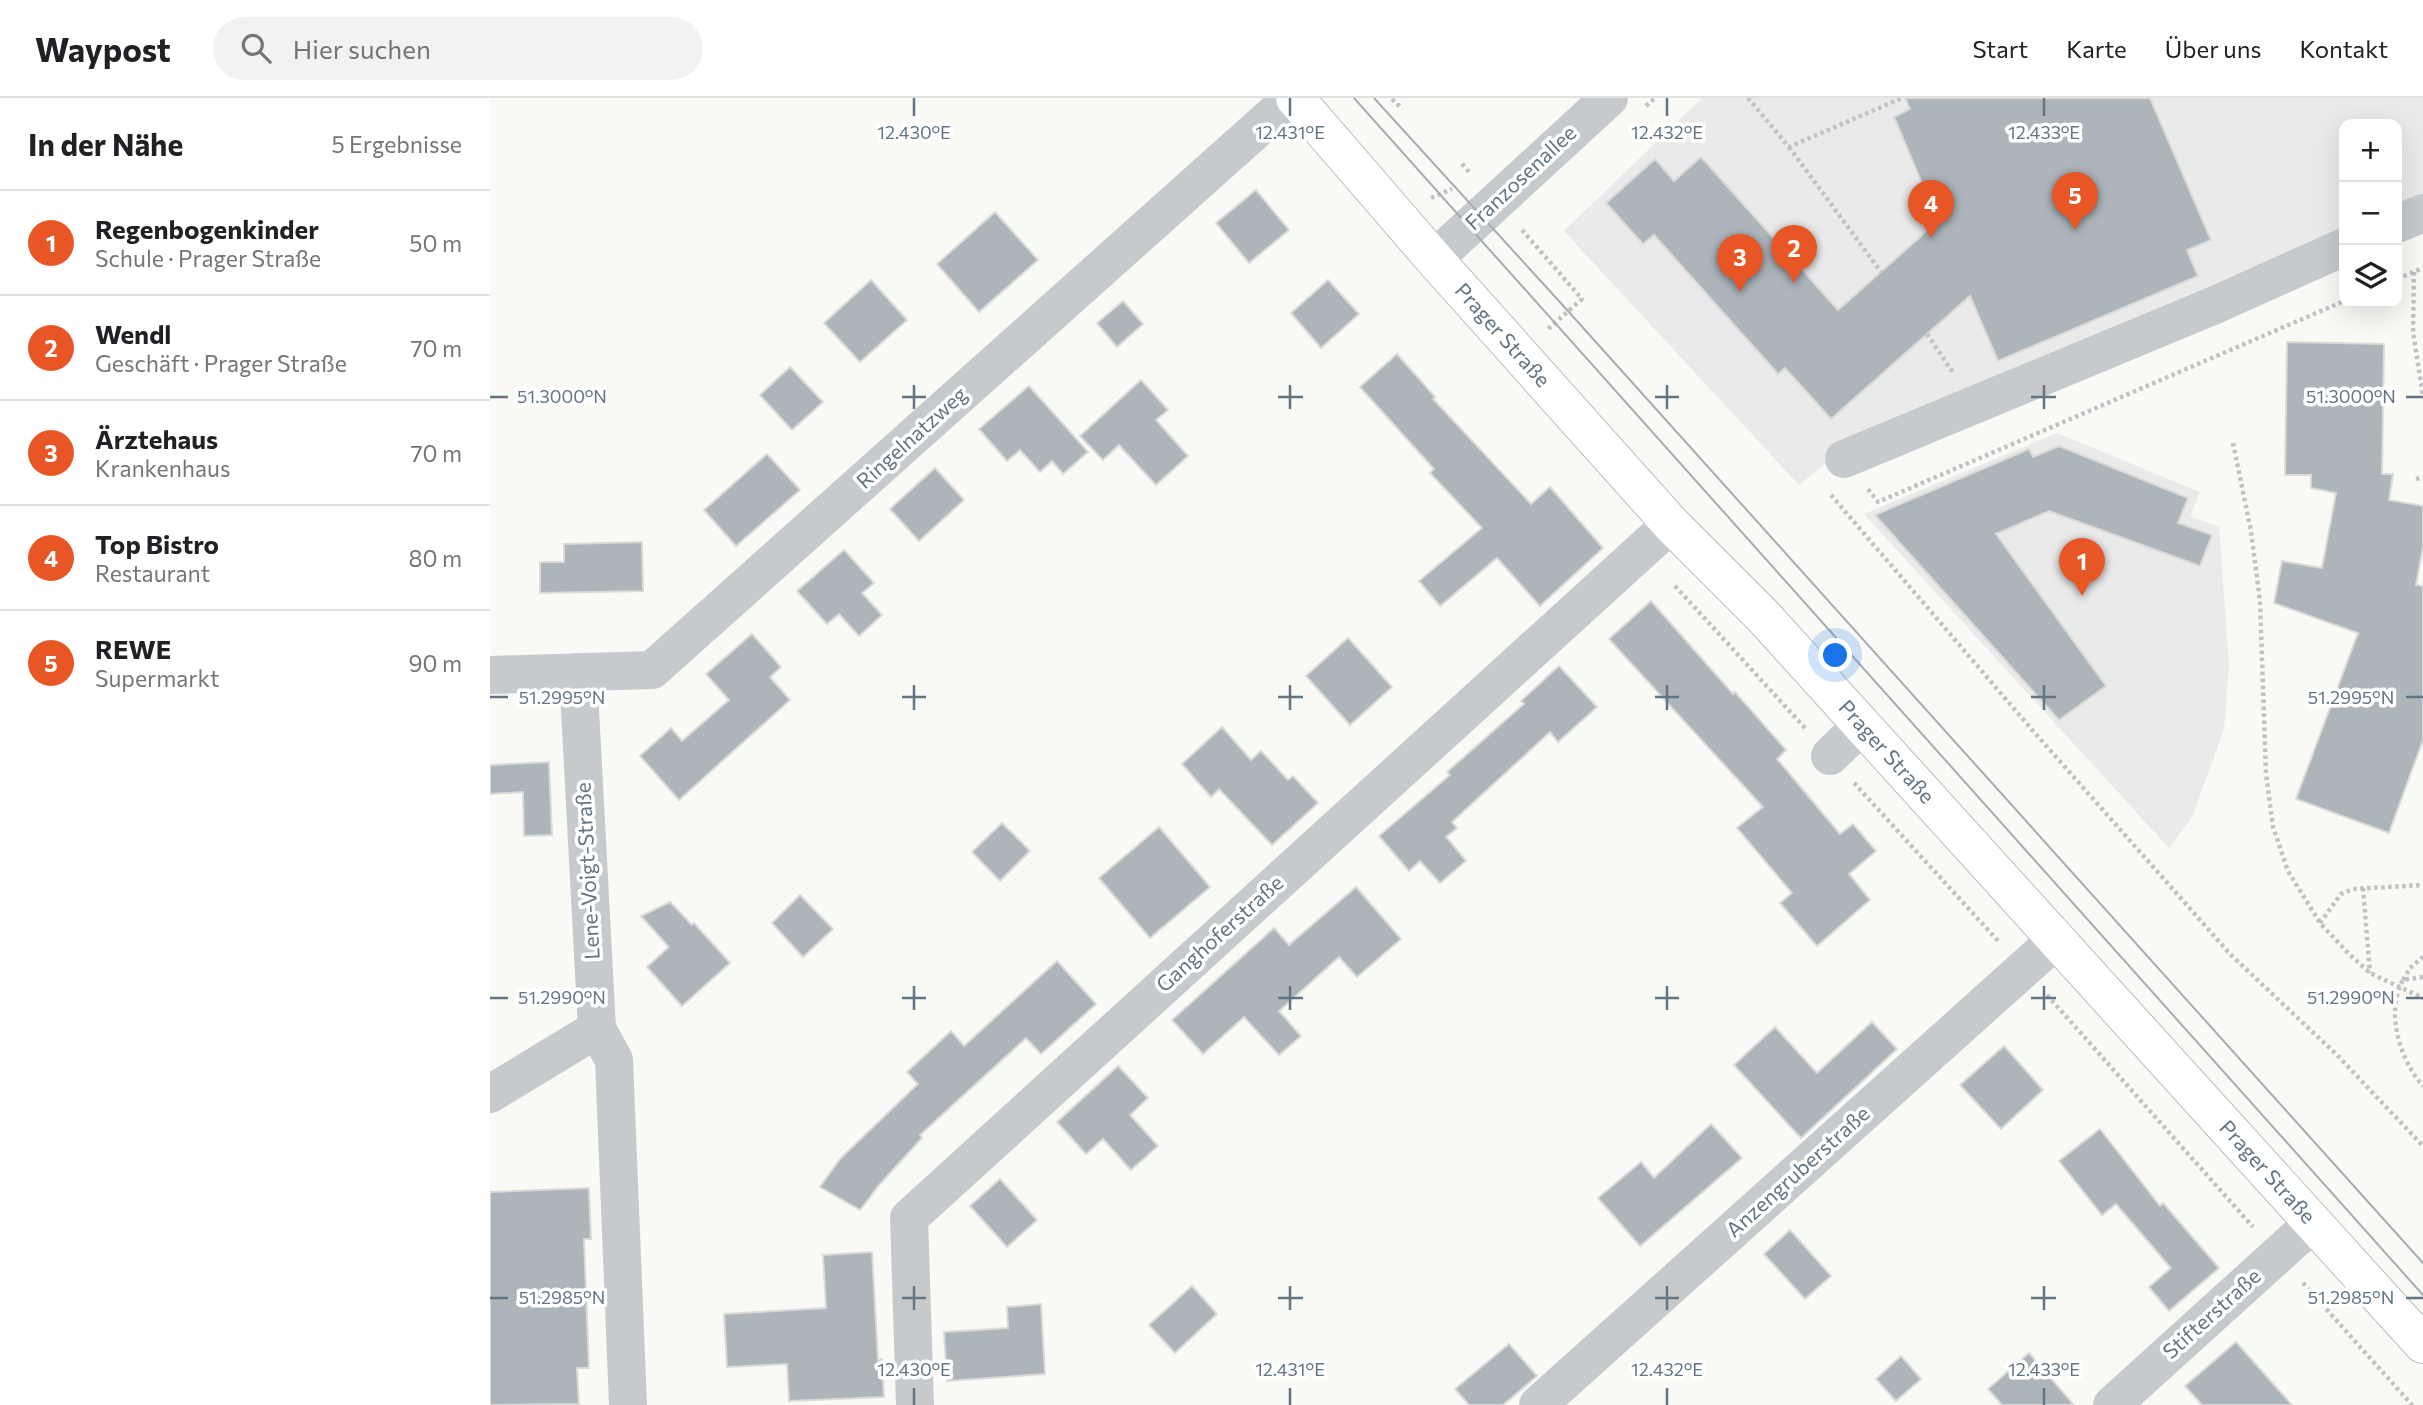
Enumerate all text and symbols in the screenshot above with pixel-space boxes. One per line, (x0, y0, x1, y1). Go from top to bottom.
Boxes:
search box (213, 17, 703, 80)
text: Waypost (35, 28, 171, 69)
icon: search (237, 29, 275, 67)
text: Hier suchen (293, 33, 431, 64)
text: Start (1973, 34, 2028, 63)
text: Karte (2066, 34, 2127, 63)
text: Über uns (2165, 34, 2261, 63)
text: Kontakt (2299, 34, 2388, 63)
street label: Franzosenallee (1459, 119, 1580, 235)
map controls (2339, 119, 2402, 308)
button: + (2339, 119, 2402, 182)
text: 12.430°E (877, 121, 951, 143)
text: 12.431°E (1255, 121, 1325, 143)
text: 12.432°E (1631, 121, 1703, 143)
text: 12.433°E (2008, 121, 2080, 143)
text: In der Nähe (28, 125, 183, 162)
text: 5 Ergebnisse (331, 130, 462, 158)
pin: 5 (2052, 172, 2098, 230)
pin: 4 (1908, 180, 1954, 238)
button: − (2339, 182, 2402, 245)
text: Regenbogenkinder (95, 213, 319, 244)
pin: 2 (1771, 225, 1817, 283)
text: 1 (46, 229, 56, 257)
text: 50 m (409, 229, 462, 257)
pin: 3 (1717, 234, 1763, 292)
text: Schule · Prager Straße (95, 244, 321, 272)
button: layers (2339, 245, 2402, 308)
street label: Prager Straße (1450, 277, 1556, 391)
text: Wendl (95, 318, 171, 349)
text: 2 (44, 334, 58, 362)
text: 70 m (410, 334, 462, 362)
text: Geschäft · Prager Straße (95, 349, 347, 377)
street label: Ringelnatzweg (851, 381, 971, 493)
text: 51.3000°N (517, 385, 607, 407)
text: 51.3000°N (2306, 385, 2396, 407)
text: Ärztehaus (95, 423, 218, 454)
text: 3 (44, 439, 58, 467)
text: 70 m (410, 439, 462, 467)
text: Krankenhaus (95, 454, 230, 482)
text: Top Bistro (95, 528, 219, 559)
pin: 1 (2059, 538, 2105, 596)
text: 4 (44, 544, 58, 572)
text: 80 m (409, 544, 462, 572)
text: Restaurant (95, 559, 210, 587)
text: REWE (95, 633, 171, 664)
your location (1818, 638, 1852, 672)
text: 5 (44, 649, 58, 677)
text: 90 m (409, 649, 462, 677)
text: Supermarkt (95, 664, 219, 692)
text: 51.2995°N (519, 686, 605, 708)
text: 51.2995°N (2308, 686, 2394, 708)
street label: Prager Straße (1834, 694, 1941, 808)
street label: Lene-Voigt-Straße (569, 782, 604, 960)
street label: Ganghoferstraße (1150, 869, 1288, 996)
text: 51.2990°N (518, 986, 606, 1008)
text: 51.2990°N (2307, 986, 2395, 1008)
street label: Anzengruberstraße (1720, 1100, 1874, 1242)
street label: Prager Straße (2215, 1114, 2321, 1228)
street label: Stifterstraße (2157, 1262, 2265, 1363)
text: 51.2985°N (519, 1286, 605, 1308)
text: 51.2985°N (2308, 1286, 2394, 1308)
text: 12.430°E (877, 1358, 951, 1380)
text: 12.431°E (1255, 1358, 1325, 1380)
text: 12.432°E (1631, 1358, 1703, 1380)
text: 12.433°E (2008, 1358, 2080, 1380)

